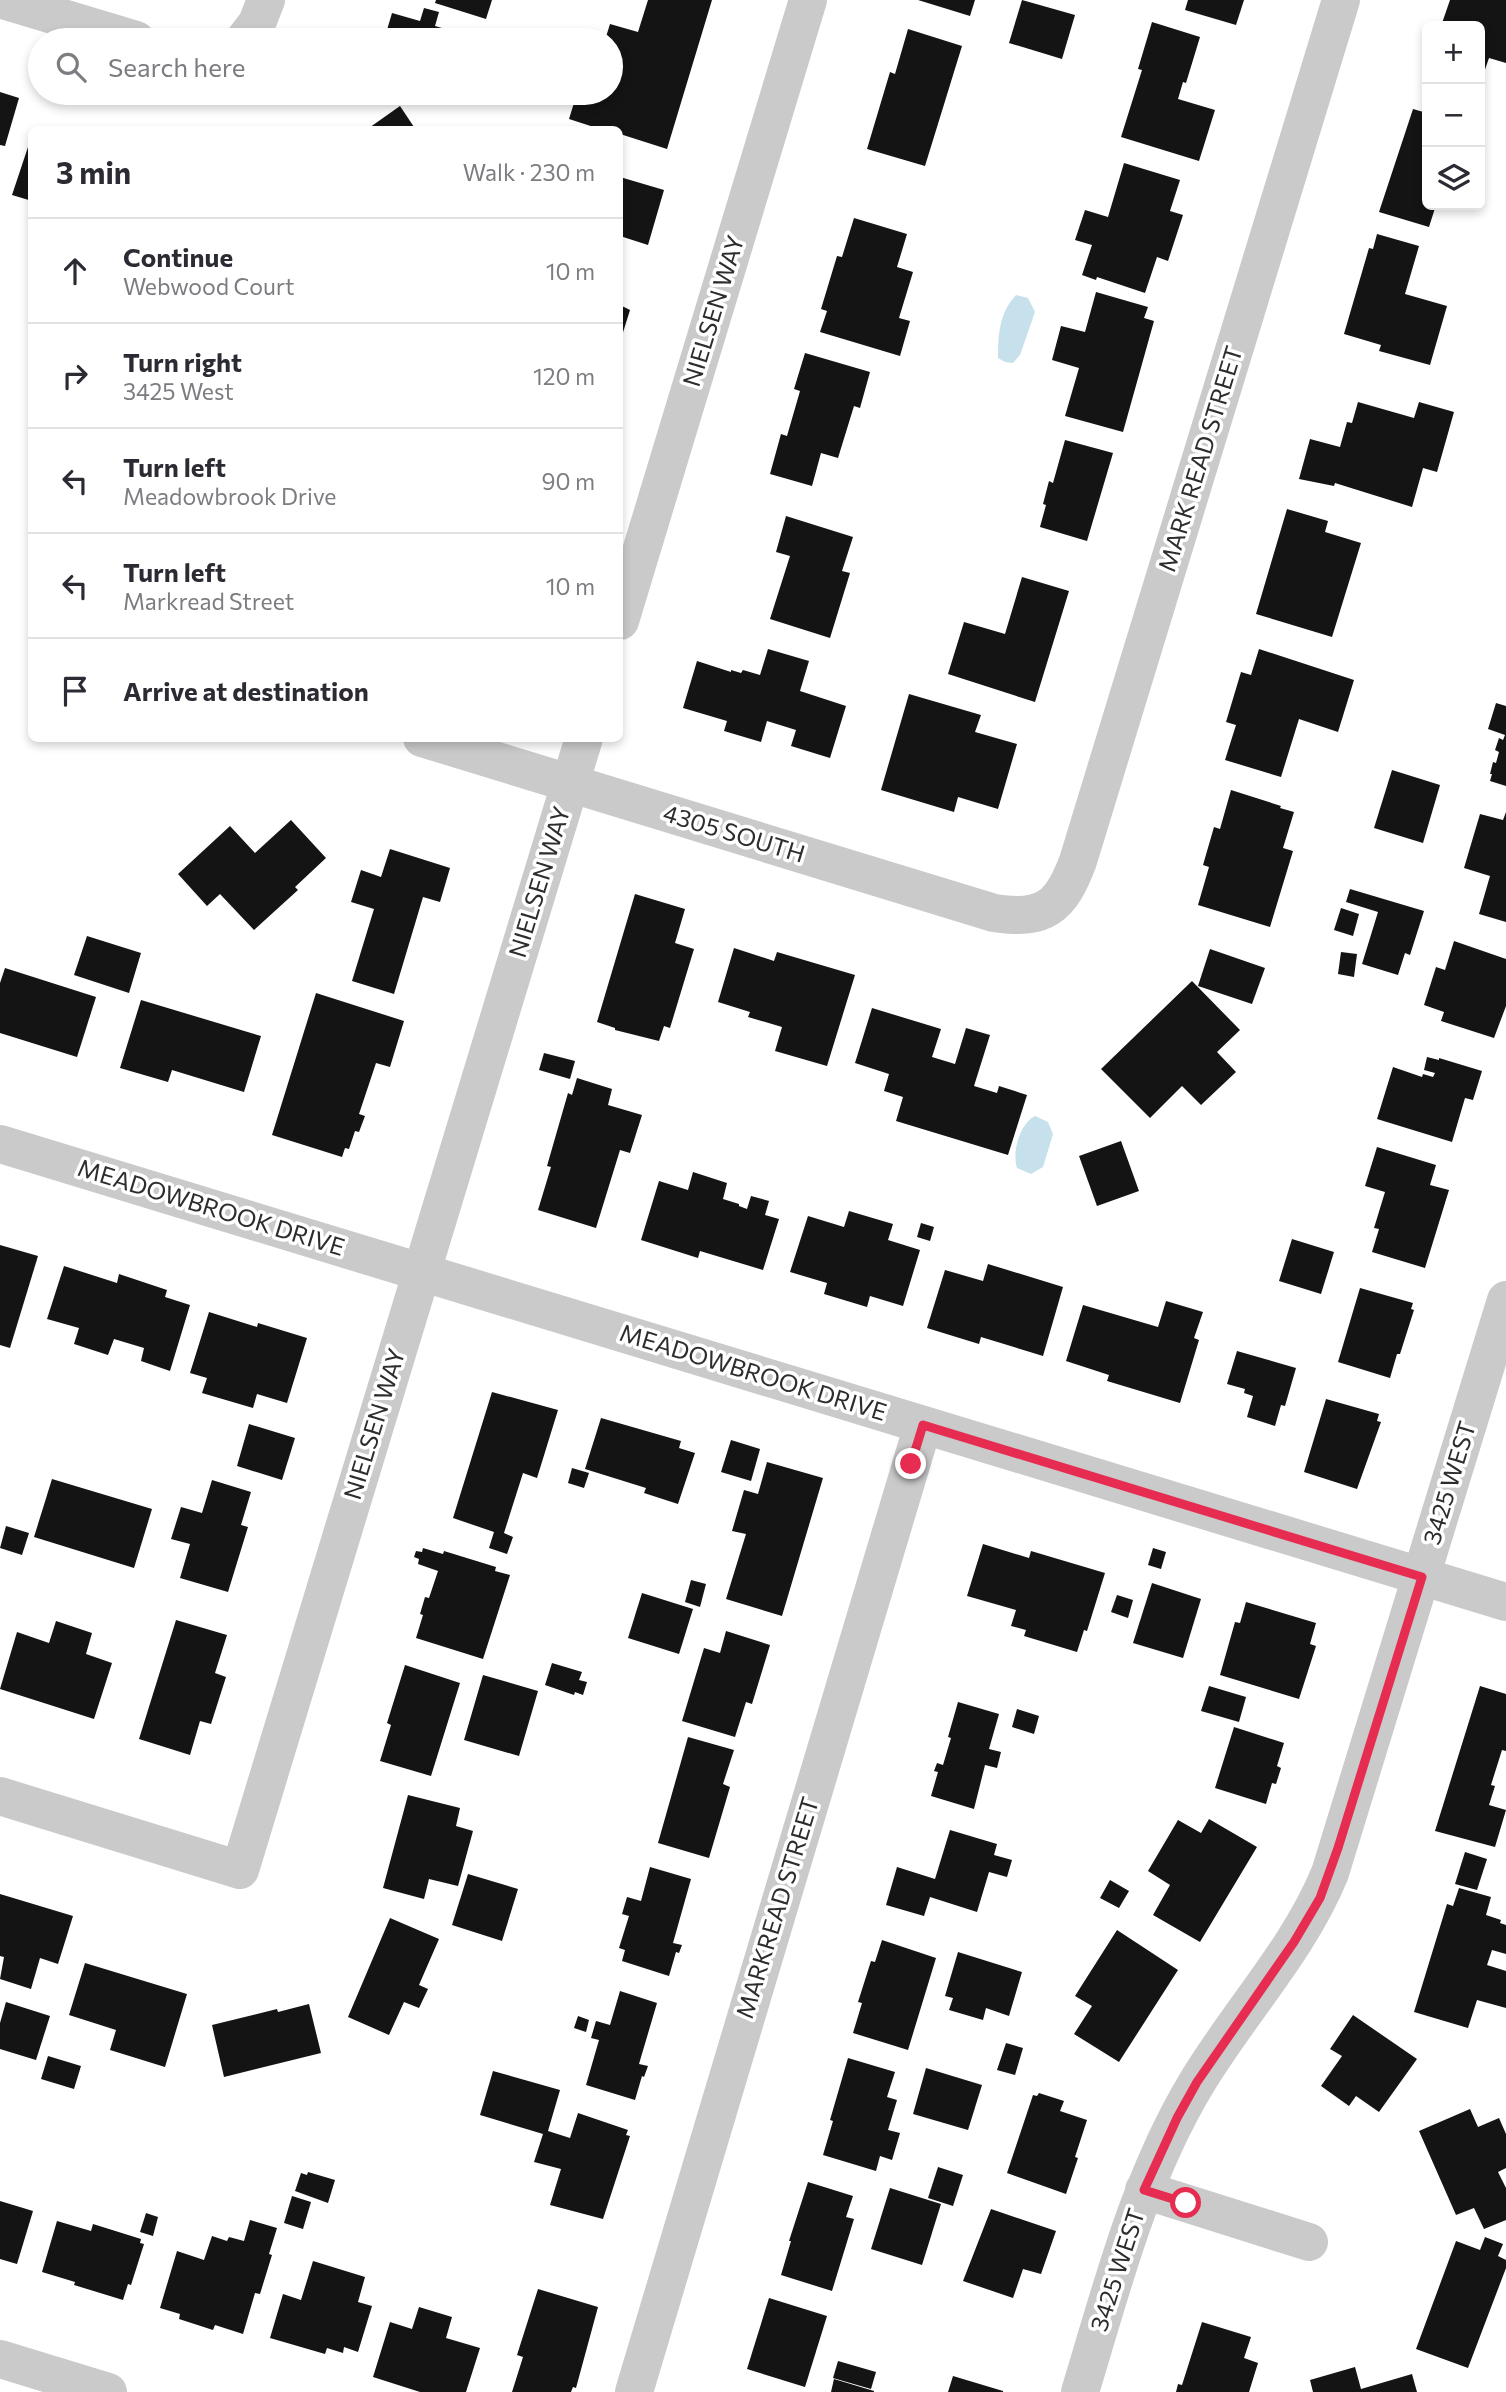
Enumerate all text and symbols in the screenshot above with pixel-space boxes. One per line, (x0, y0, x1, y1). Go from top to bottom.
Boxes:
map controls (1422, 21, 1485, 210)
button: + (1422, 21, 1485, 84)
search box (28, 28, 623, 105)
icon: search (52, 48, 90, 86)
text: Search here (108, 51, 246, 82)
button: − (1422, 84, 1485, 147)
button: layers (1422, 147, 1485, 210)
text: 3 min (56, 153, 131, 190)
text: Walk · 230 m (463, 158, 595, 186)
street label: NIELSEN WAY (676, 231, 749, 390)
text: Continue (123, 241, 233, 272)
icon: ahead (56, 252, 94, 290)
text: 10 m (546, 257, 595, 285)
text: Webwood Court (123, 272, 294, 300)
street label: MARK READ STREET (1151, 342, 1248, 575)
text: Turn right (123, 346, 242, 377)
icon: right (56, 357, 94, 395)
text: 120 m (533, 362, 595, 390)
text: 3425 West (123, 377, 234, 405)
text: Turn left (123, 451, 226, 482)
icon: left (56, 462, 94, 500)
text: 90 m (542, 467, 595, 495)
text: Meadowbrook Drive (123, 482, 336, 510)
text: Turn left (123, 556, 226, 587)
icon: left (56, 567, 94, 605)
text: 10 m (546, 572, 595, 600)
text: Markread Street (123, 587, 294, 615)
icon: arrive (56, 672, 94, 710)
text: Arrive at destination (123, 675, 369, 706)
street label: 4305 SOUTH (660, 797, 809, 868)
street label: NIELSEN WAY (502, 802, 575, 961)
street label: MEADOWBROOK DRIVE (75, 1152, 348, 1261)
street label: MEADOWBROOK DRIVE (617, 1317, 890, 1426)
street label: NIELSEN WAY (337, 1344, 410, 1503)
street label: 3425 WEST (1416, 1417, 1481, 1548)
route end (895, 1448, 926, 1479)
street label: MARKREAD STREET (729, 1793, 824, 2022)
route start (1170, 2187, 1201, 2218)
street label: 3425 WEST (1083, 2205, 1150, 2335)

